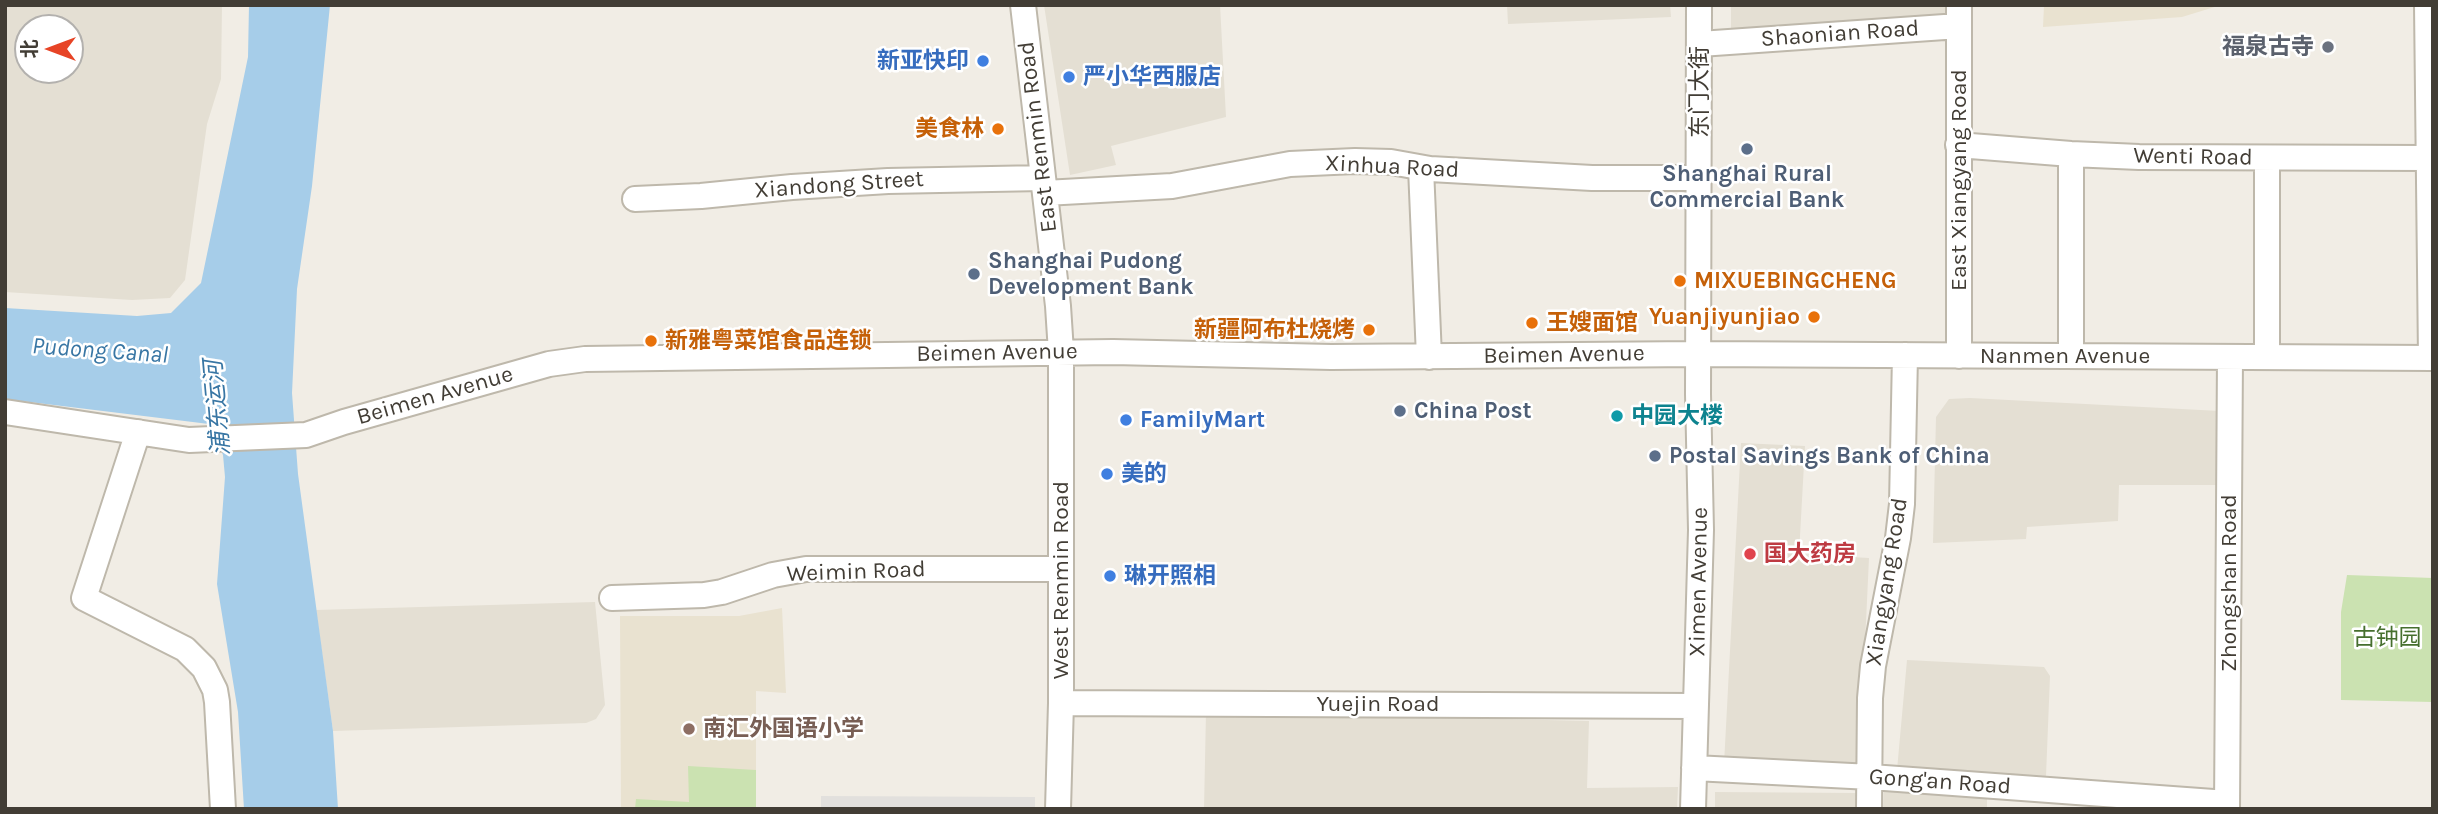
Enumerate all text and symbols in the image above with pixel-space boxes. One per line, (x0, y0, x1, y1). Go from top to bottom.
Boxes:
north arrow (14, 14, 84, 84)
street label: Shaonian Road (1760, 15, 1920, 53)
place label: 福泉古寺 (2222, 33, 2314, 61)
marker: 福泉古寺 (2320, 39, 2336, 55)
text: 北 (19, 40, 41, 59)
street label: East Renmin Road (1013, 40, 1063, 234)
street label: 东门大街 (1686, 46, 1714, 138)
place label: 新亚快印 (877, 47, 969, 75)
marker: 新亚快印 (975, 53, 991, 69)
place label: 严小华西服店 (1083, 63, 1221, 91)
marker: 严小华西服店 (1061, 69, 1077, 85)
street label: East Xiangyang Road (1945, 69, 1973, 291)
place label: 美食林 (915, 115, 984, 143)
marker: 美食林 (990, 121, 1006, 137)
marker: Shanghai Rural Commercial Bank (1739, 141, 1755, 157)
street label: Wenti Road (2133, 142, 2253, 172)
street label: Xinhua Road (1324, 150, 1460, 184)
place label: Shanghai Rural Commercial Bank (1650, 160, 1844, 214)
street label: Xiandong Street (753, 165, 925, 205)
place label: Shanghai Pudong Development Bank (988, 247, 1194, 301)
marker: Shanghai Pudong Development Bank (966, 266, 982, 282)
place label: MIXUEBINGCHENG (1694, 267, 1897, 295)
marker: MIXUEBINGCHENG (1672, 273, 1688, 289)
place label: Yuanjiyunjiao (1649, 303, 1800, 331)
place label: 王嫂面馆 (1546, 309, 1638, 337)
marker: Yuanjiyunjiao (1806, 309, 1822, 325)
marker: 王嫂面馆 (1524, 315, 1540, 331)
place label: 新疆阿布杜烧烤 (1194, 316, 1355, 344)
marker: 新疆阿布杜烧烤 (1361, 322, 1377, 338)
place label: 新雅粤菜馆食品连锁 (665, 327, 872, 355)
water label: Pudong Canal (31, 332, 169, 370)
marker: 新雅粤菜馆食品连锁 (643, 333, 659, 349)
street label: Beimen Avenue (916, 338, 1078, 368)
street label: Beimen Avenue (1483, 340, 1645, 370)
street label: Nanmen Avenue (1980, 342, 2150, 370)
water label: 浦东运河 (199, 359, 237, 457)
street label: Beimen Avenue (354, 361, 516, 431)
place label: China Post (1414, 397, 1532, 425)
place label: 中园大楼 (1631, 402, 1723, 430)
marker: China Post (1392, 403, 1408, 419)
place label: FamilyMart (1140, 406, 1265, 434)
marker: 中园大楼 (1609, 408, 1625, 424)
marker: FamilyMart (1118, 412, 1134, 428)
place label: Postal Savings Bank of China (1669, 442, 1990, 470)
marker: Postal Savings Bank of China (1647, 448, 1663, 464)
place label: 美的 (1121, 460, 1167, 488)
marker: 美的 (1099, 466, 1115, 482)
street label: West Renmin Road (1047, 481, 1075, 679)
street label: Zhongshan Road (2215, 494, 2243, 672)
street label: Xiangyang Road (1860, 496, 1914, 668)
street label: Ximen Avenue (1684, 507, 1714, 657)
place label: 国大药房 (1764, 540, 1856, 568)
marker: 国大药房 (1742, 546, 1758, 562)
street label: Weimin Road (786, 556, 926, 588)
place label: 琳开照相 (1124, 562, 1216, 590)
marker: 琳开照相 (1102, 568, 1118, 584)
park label: 古钟园 (2353, 624, 2421, 652)
street label: Yuejin Road (1316, 690, 1440, 718)
place label: 南汇外国语小学 (703, 715, 864, 743)
marker: 南汇外国语小学 (681, 721, 697, 737)
street label: Gong'an Road (1868, 763, 2012, 801)

